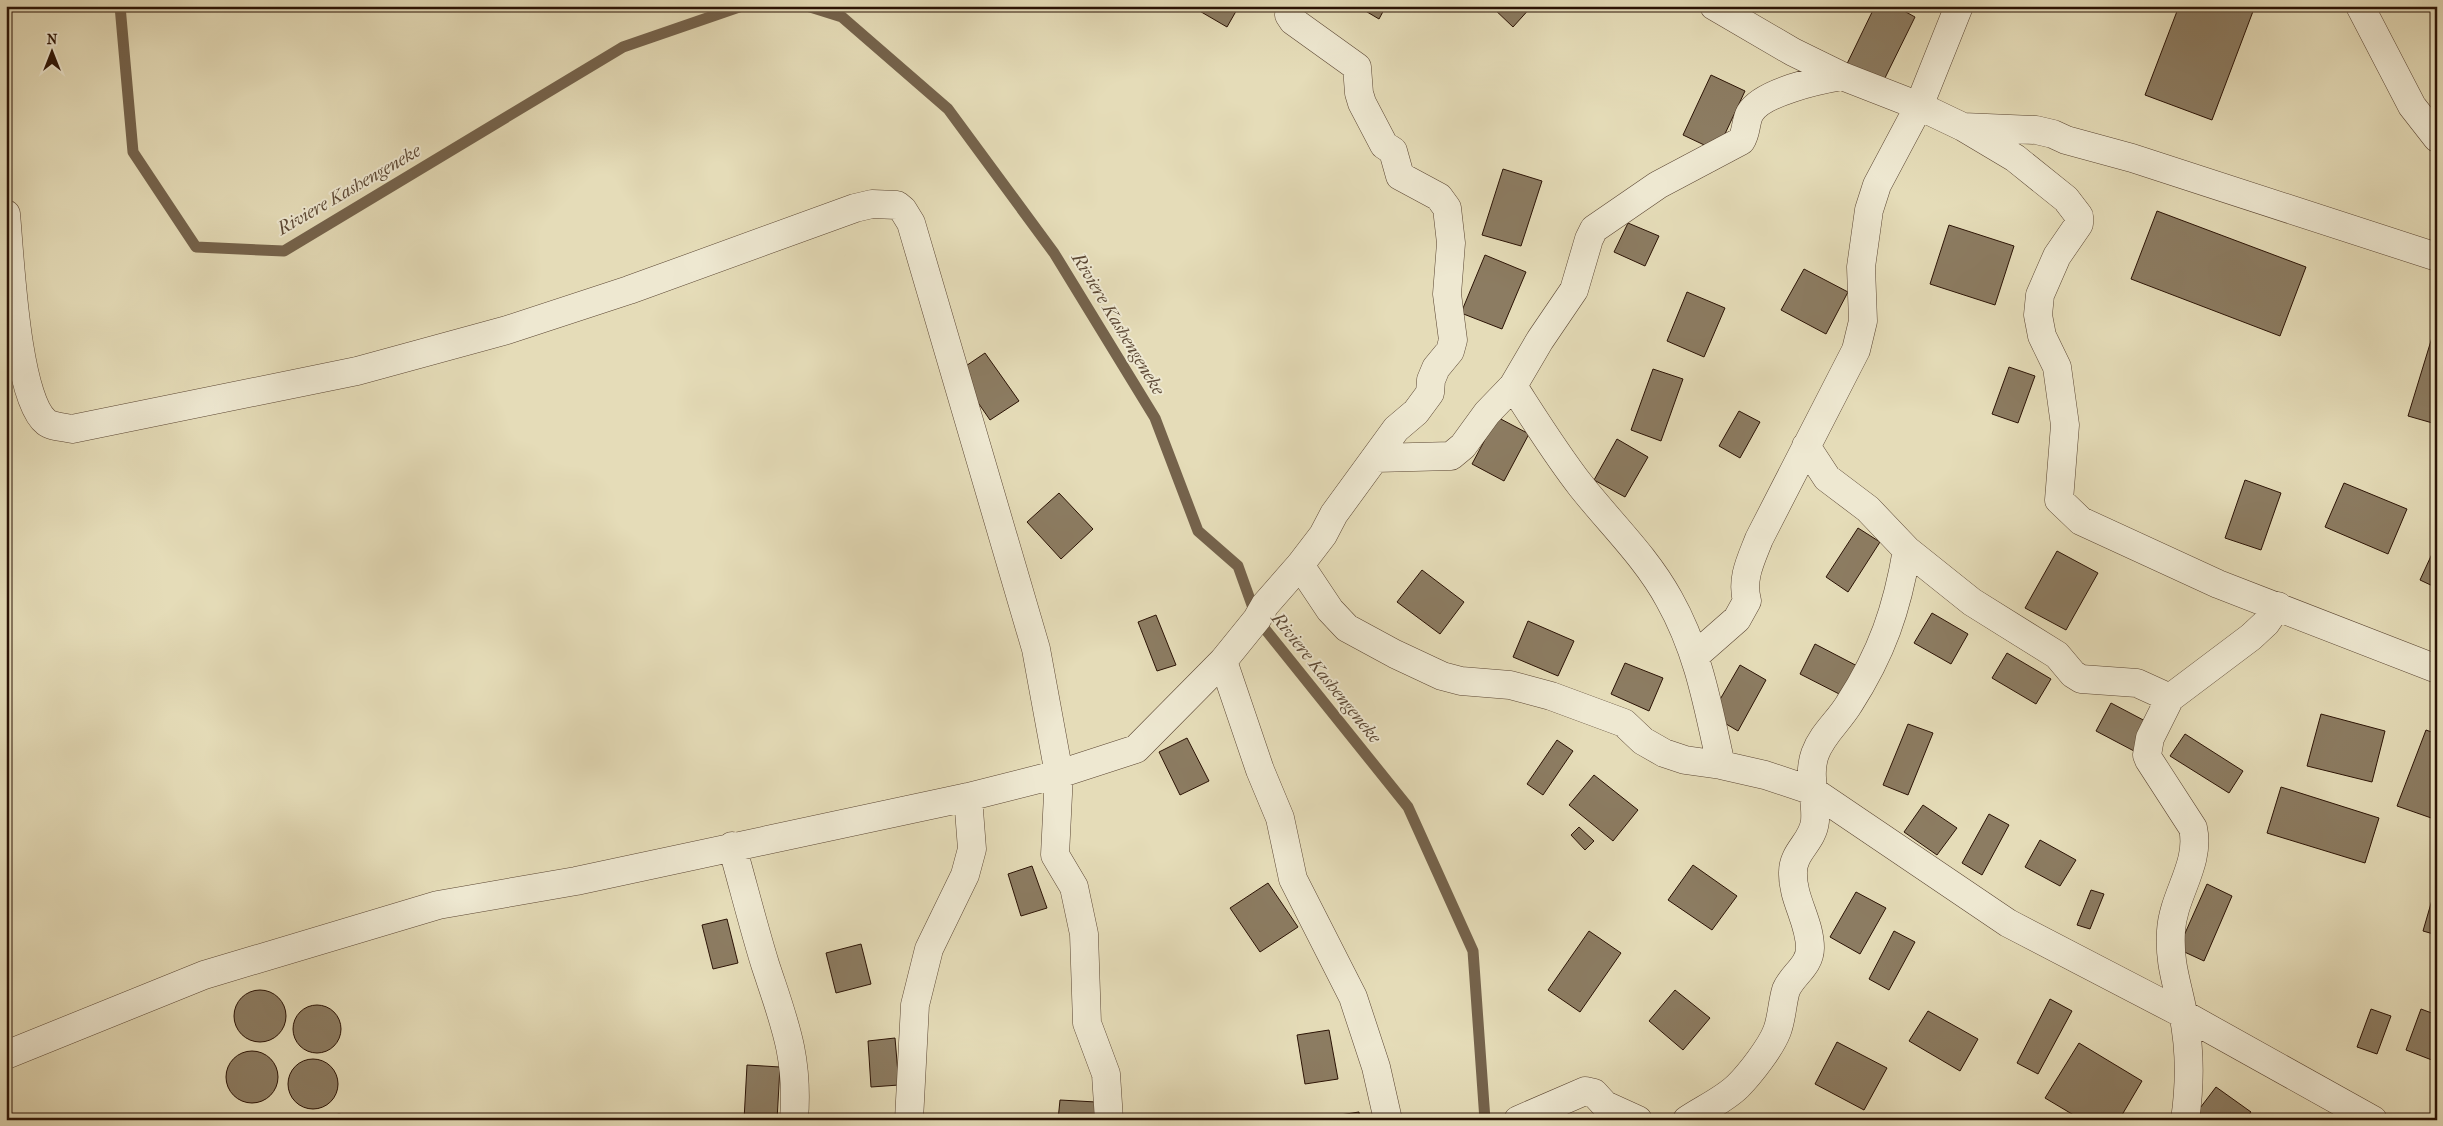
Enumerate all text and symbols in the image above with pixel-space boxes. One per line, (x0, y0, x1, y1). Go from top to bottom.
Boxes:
north arrow (28, 28, 78, 78)
text: N (47, 31, 58, 48)
water label: Riviere Kashengeneke (273, 140, 425, 240)
water label: Riviere Kashengeneke (1067, 248, 1169, 400)
water label: Riviere Kashengeneke (1266, 608, 1386, 748)

